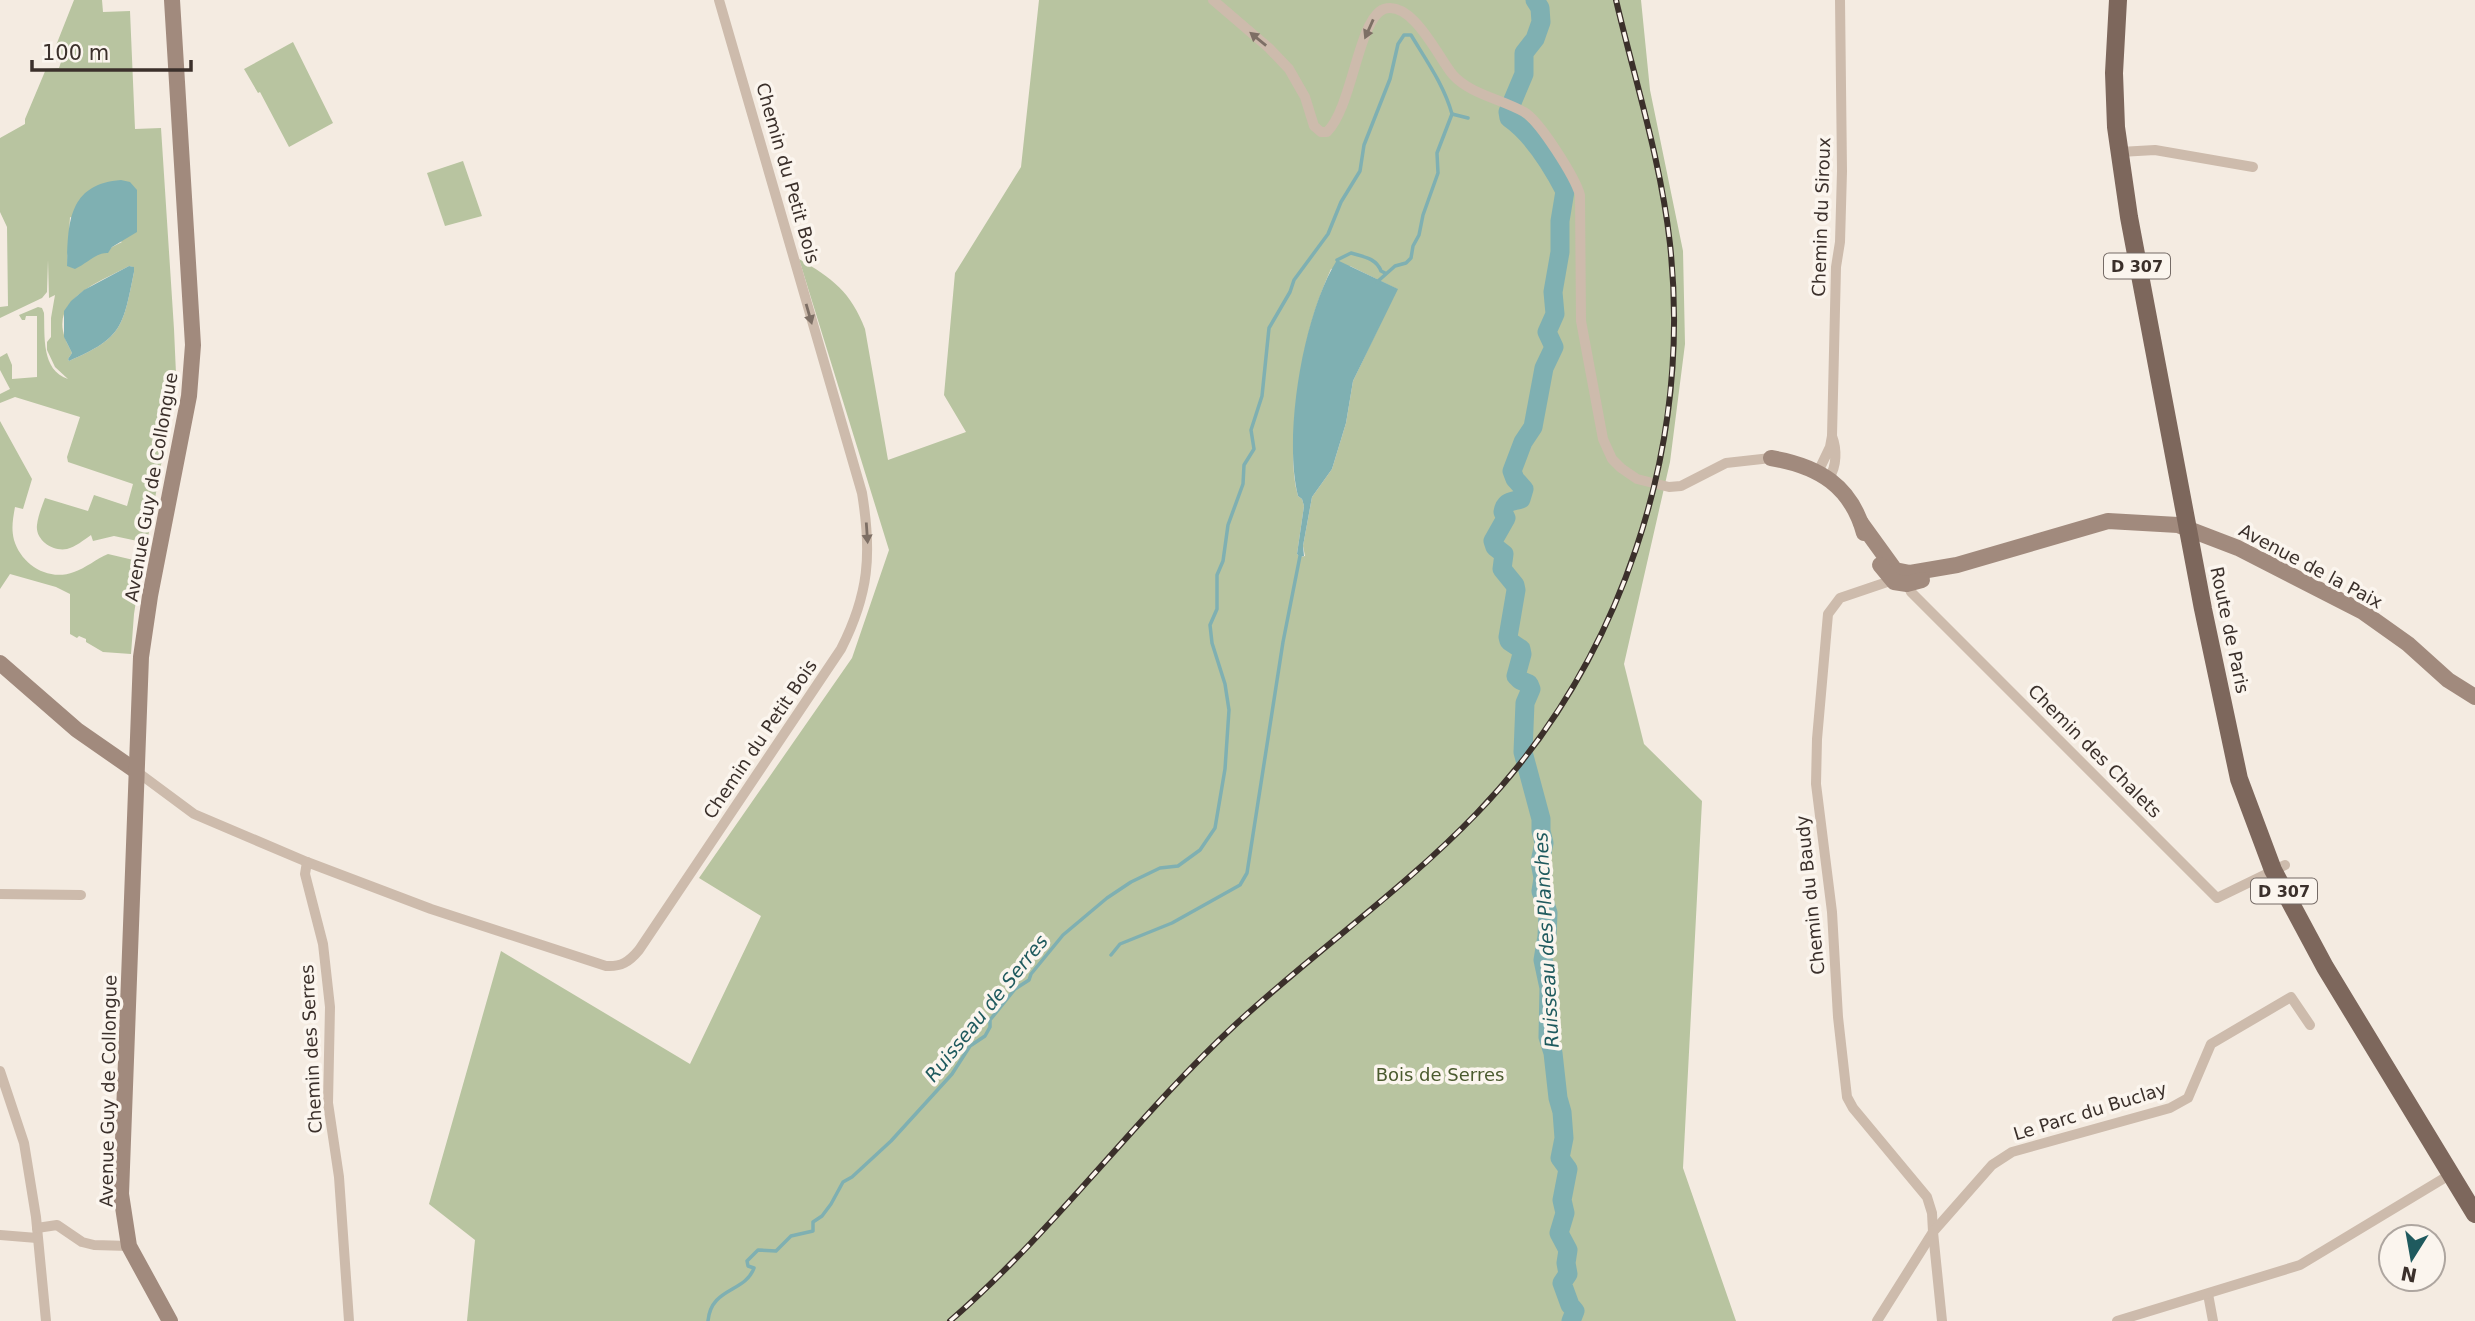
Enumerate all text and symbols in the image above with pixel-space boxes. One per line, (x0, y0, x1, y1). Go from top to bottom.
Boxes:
one-way arrow (1363, 19, 1374, 40)
scale bar (32, 28, 191, 72)
one-way arrow (1249, 32, 1266, 47)
text: 100 m (42, 41, 109, 65)
street label: Chemin du Petit Bois (752, 80, 824, 266)
street label: Chemin du Siroux (1808, 136, 1834, 297)
road number: D 307 (2104, 254, 2170, 278)
one-way arrow (805, 303, 815, 324)
street label: Avenue Guy de Collongue (120, 371, 182, 603)
street label: Avenue de la Paix (2236, 519, 2387, 613)
one-way arrow (862, 523, 873, 545)
street label: Route de Paris (2206, 565, 2254, 695)
street label: Chemin du Petit Bois (699, 656, 821, 822)
street label: Chemin des Chalets (2024, 680, 2166, 822)
street label: Chemin du Baudy (1791, 814, 1829, 976)
water label: Ruisseau des Planches (1529, 832, 1563, 1048)
road number: D 307 (2251, 878, 2317, 904)
water label: Ruisseau de Serres (920, 930, 1052, 1086)
street label: Chemin des Serres (296, 964, 326, 1134)
street label: Avenue Guy de Collongue (95, 975, 121, 1207)
park label: Bois de Serres (1376, 1064, 1504, 1085)
street label: Le Parc du Buclay (2011, 1078, 2169, 1144)
north arrow (2377, 1223, 2447, 1293)
text: N (2399, 1262, 2419, 1287)

